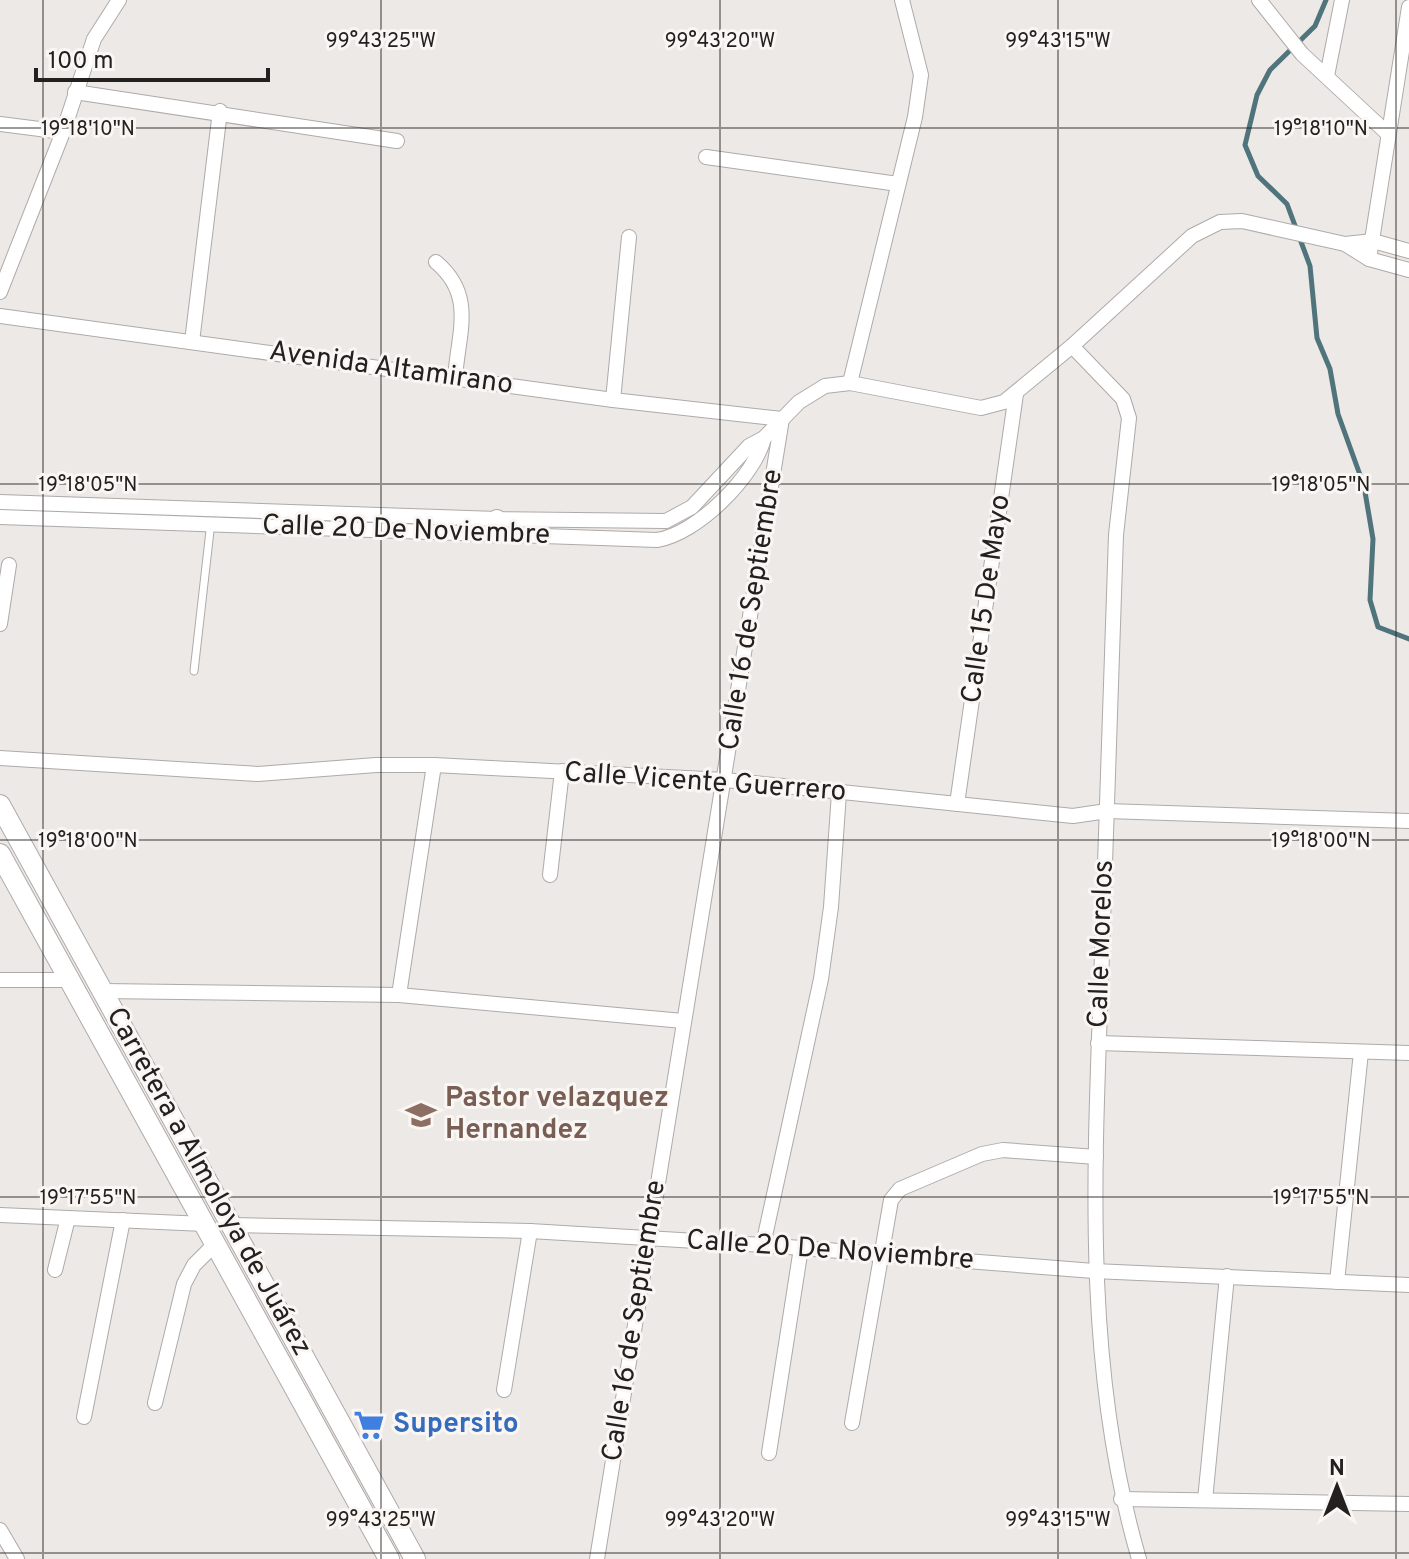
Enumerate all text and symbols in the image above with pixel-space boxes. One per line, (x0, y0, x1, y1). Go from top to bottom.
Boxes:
text: 99°43'25"W (326, 29, 436, 55)
text: 99°43'20"W (665, 29, 775, 55)
text: 99°43'15"W (1005, 29, 1111, 55)
scale bar (36, 32, 268, 82)
text: 100 m (48, 47, 114, 77)
text: 19°18'10"N (41, 117, 135, 143)
text: 19°18'10"N (1274, 117, 1368, 143)
street label: Avenida Altamirano (267, 334, 515, 404)
street label: Calle 16 de Septiembre (712, 467, 792, 753)
text: 19°18'05"N (38, 473, 138, 499)
text: 19°18'05"N (1271, 473, 1371, 499)
street label: Calle 15 De Mayo (955, 492, 1019, 706)
street label: Calle 20 De Noviembre (261, 508, 551, 554)
street label: Calle Vicente Guerrero (563, 755, 847, 811)
text: 19°18'00"N (38, 829, 138, 855)
text: 19°18'00"N (1271, 829, 1371, 855)
street label: Calle Morelos (1081, 859, 1123, 1029)
street label: Carretera a Almoloya de Juárez (97, 1001, 319, 1363)
place label: Pastor velazquez Hernandez (445, 1081, 669, 1149)
school or university icon: Pastor velazquez Hernandez (404, 1098, 438, 1132)
street label: Calle 16 de Septiembre (595, 1178, 675, 1464)
text: 19°17'55"N (40, 1186, 136, 1212)
text: 19°17'55"N (1273, 1186, 1369, 1212)
street label: Calle 20 De Noviembre (685, 1223, 975, 1279)
place label: Supersito (393, 1407, 519, 1443)
supermarket icon: Supersito (352, 1408, 386, 1442)
north arrow (1297, 1447, 1377, 1527)
text: N (1329, 1456, 1345, 1483)
text: 99°43'25"W (326, 1508, 436, 1534)
text: 99°43'20"W (665, 1508, 775, 1534)
text: 99°43'15"W (1005, 1508, 1111, 1534)

